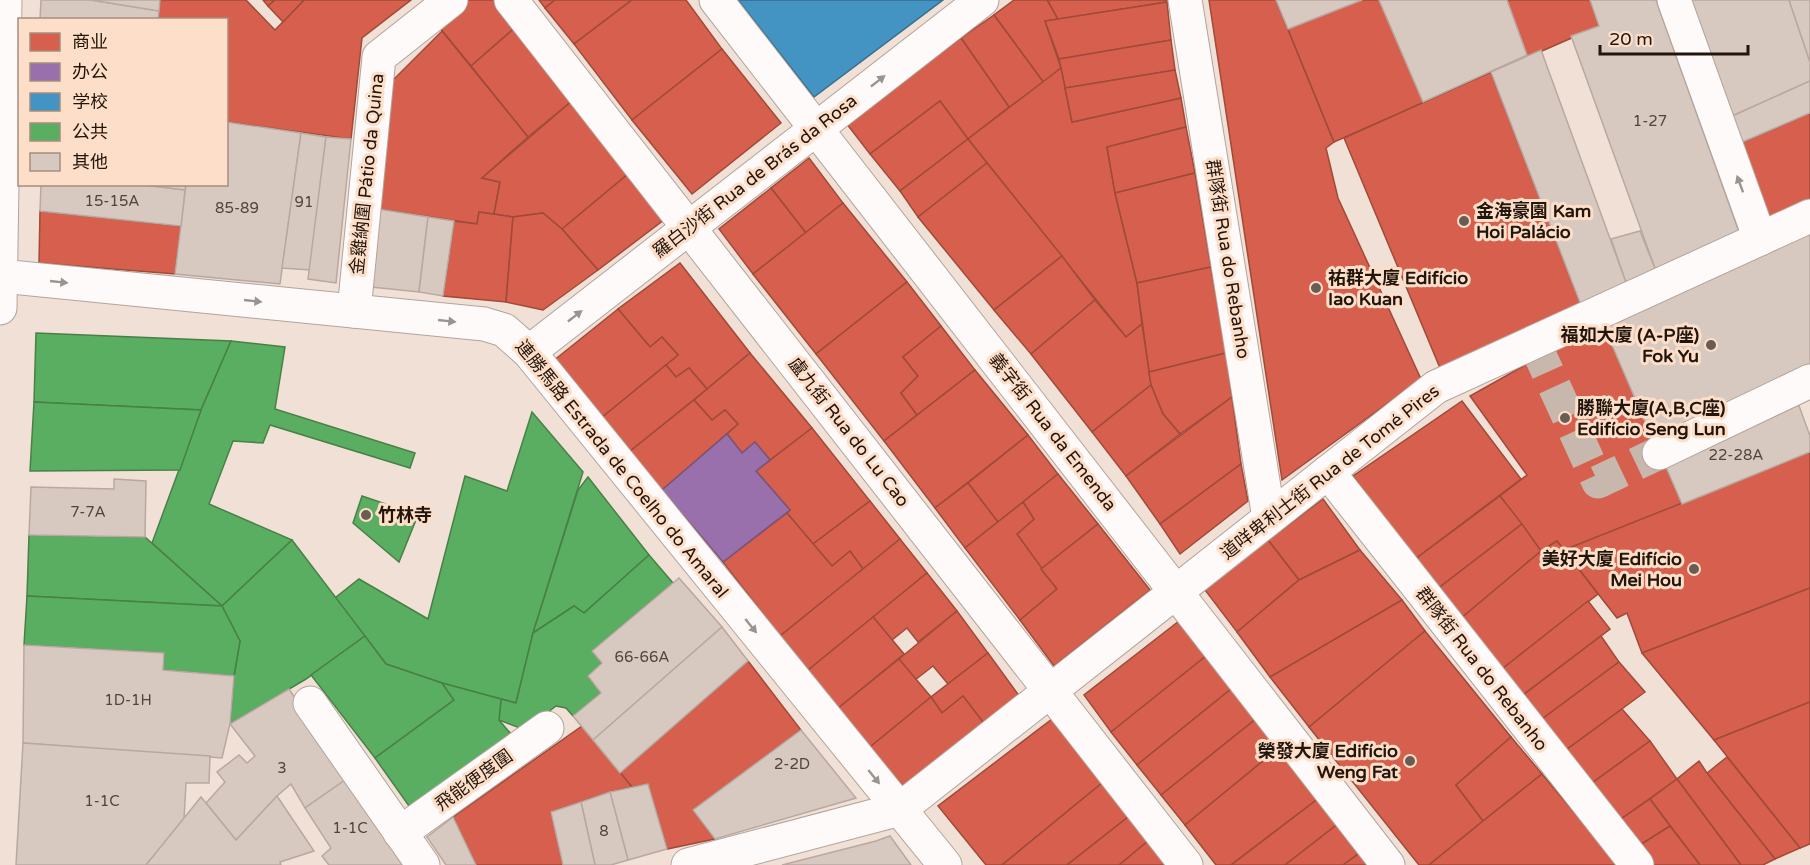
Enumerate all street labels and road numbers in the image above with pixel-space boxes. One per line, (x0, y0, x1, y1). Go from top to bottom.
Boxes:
street label: 金雞納圍 Pátio da Quina (345, 72, 389, 276)
street label: 羅白沙街 Rua de Brás da Rosa (649, 90, 861, 262)
street label: 群隊街 Rua do Rebanho (1201, 158, 1255, 360)
street label: 連勝馬路 Estrada de Coelho do Amaral (511, 335, 733, 603)
street label: 義字街 Rua da Emenda (985, 349, 1121, 515)
street label: 盧九街 Rua do Lu Cao (784, 353, 914, 511)
street label: 道咩卑利士街 Rua de Tomé Pires (1216, 380, 1444, 564)
street label: 群隊街 Rua do Rebanho (1411, 583, 1553, 755)
street label: 飛能便度圍 (431, 745, 517, 815)

